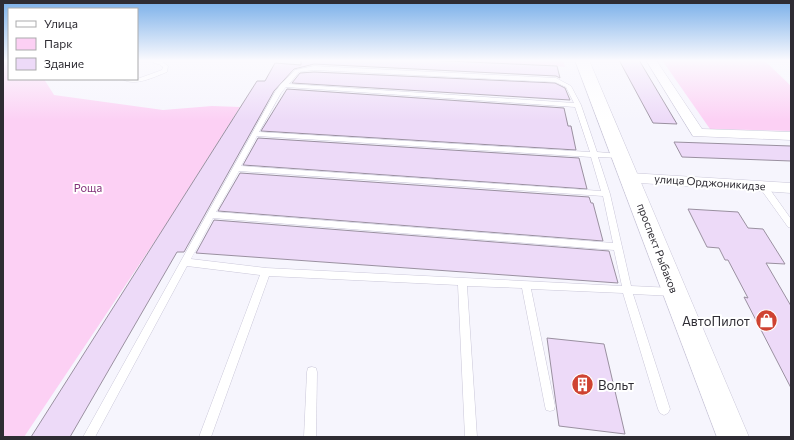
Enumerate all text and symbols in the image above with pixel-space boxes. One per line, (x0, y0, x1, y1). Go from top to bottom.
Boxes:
legend (8, 8, 138, 80)
text: Улица (44, 16, 78, 30)
text: Парк (44, 36, 73, 50)
text: Здание (44, 56, 84, 70)
street label: улица Орджоникидзе (654, 172, 766, 192)
park label: Роща (74, 181, 102, 194)
street label: проспект Рыбаков (635, 201, 681, 295)
shop icon: АвтоПилот (753, 308, 779, 334)
place label: АвтоПилот (682, 313, 750, 329)
building icon: Вольт (570, 372, 596, 398)
place label: Вольт (598, 377, 634, 393)

